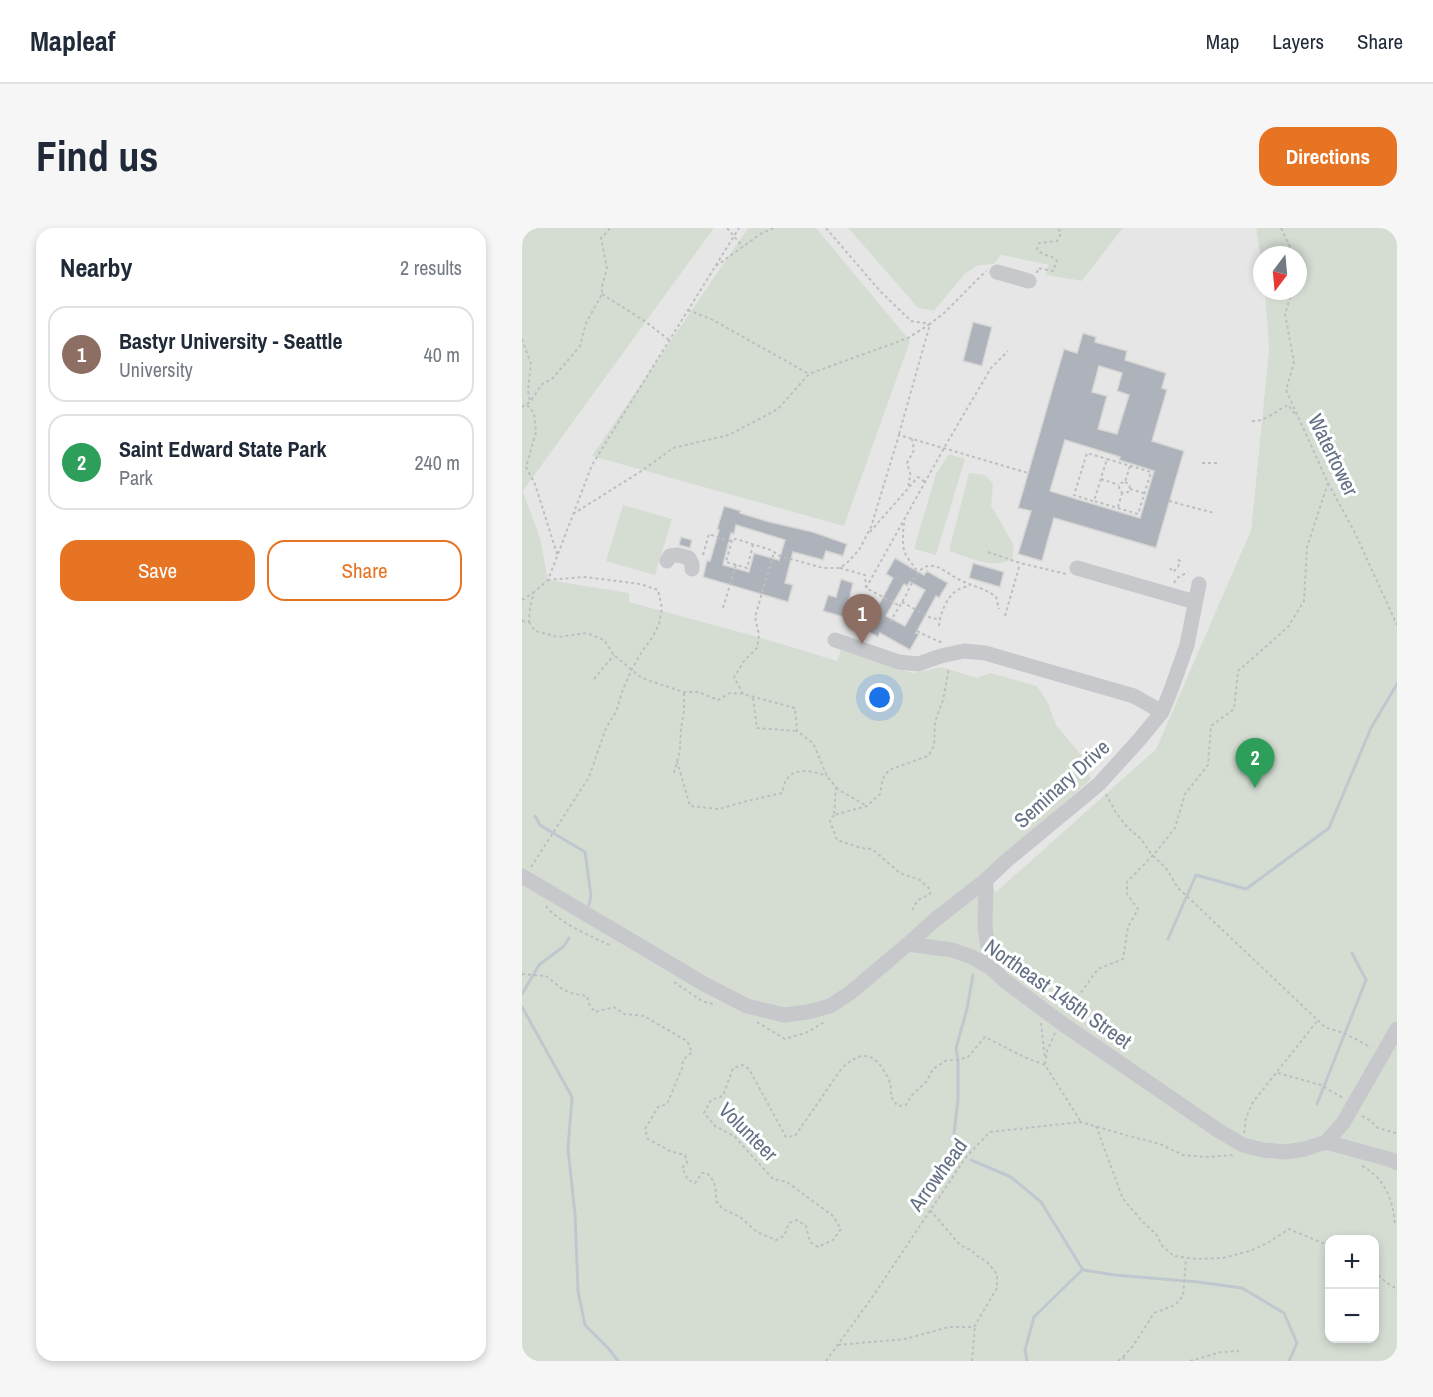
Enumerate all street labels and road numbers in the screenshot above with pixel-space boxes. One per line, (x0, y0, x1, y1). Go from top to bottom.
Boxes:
street label: Watertower (1301, 409, 1366, 501)
street label: Seminary Drive (1008, 733, 1116, 834)
street label: Northeast 145th Street (979, 932, 1138, 1055)
street label: Volunteer (712, 1096, 785, 1168)
street label: Arrowhead (901, 1133, 974, 1218)

